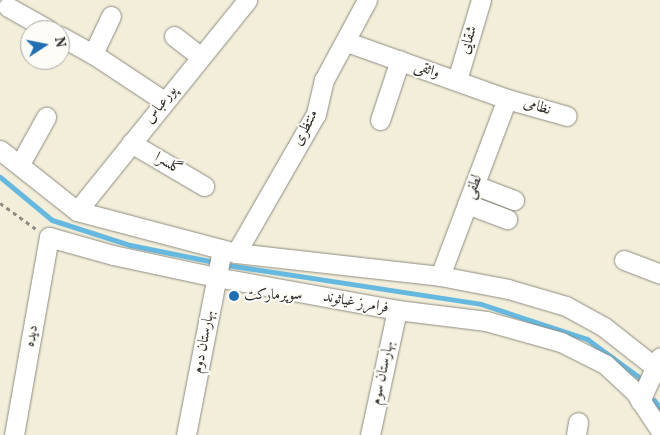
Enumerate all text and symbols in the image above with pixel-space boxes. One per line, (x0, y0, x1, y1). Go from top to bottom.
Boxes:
north arrow (20, 20, 70, 70)
street label: شقایی (456, 24, 482, 56)
text: N (49, 35, 70, 49)
street label: واثقی (412, 57, 442, 83)
street label: پورعباس (141, 82, 181, 128)
street label: نظامی (521, 94, 553, 120)
street label: منتظری (289, 107, 323, 149)
street label: گلسرا (151, 149, 185, 179)
street label: لطفی (461, 172, 487, 202)
place label: سوپرمارکت (244, 287, 302, 305)
street label: فرامرز غیاثوند (322, 288, 390, 318)
marker: سوپرمارکت (228, 290, 240, 302)
street label: بهارستان دوم (189, 309, 219, 375)
street label: دیده (21, 324, 43, 348)
street label: بهارستان سوم (367, 339, 399, 407)

